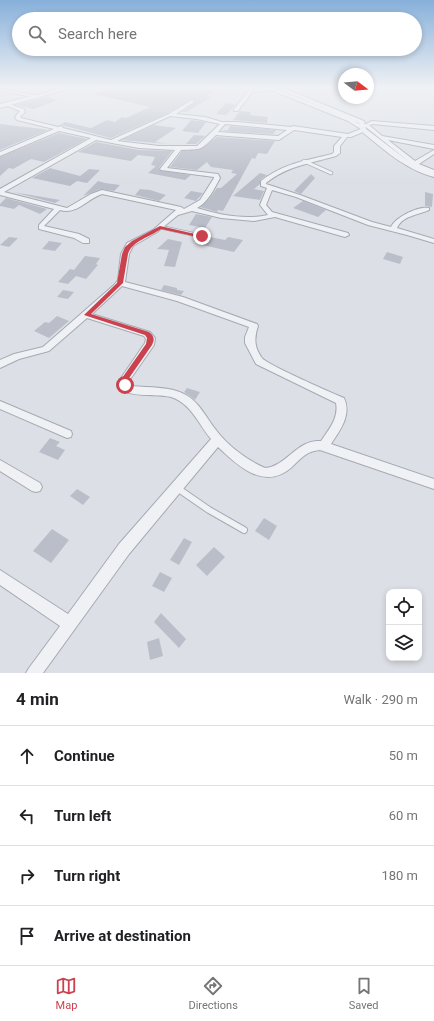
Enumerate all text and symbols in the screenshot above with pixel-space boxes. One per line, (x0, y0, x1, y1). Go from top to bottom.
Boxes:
search box (12, 12, 422, 56)
icon: search (26, 23, 48, 45)
text: Search here (58, 25, 137, 43)
north arrow (338, 68, 374, 104)
route end (193, 227, 211, 245)
route start (116, 376, 134, 394)
map controls (386, 589, 422, 661)
button: locate (386, 589, 422, 625)
button: layers (386, 625, 422, 661)
text: 4 min (16, 689, 59, 709)
text: Walk · 290 m (343, 692, 418, 707)
icon: ahead (16, 745, 38, 767)
text: Continue (54, 747, 115, 765)
text: 50 m (389, 748, 418, 763)
icon: left (16, 805, 38, 827)
text: Turn left (54, 807, 111, 825)
text: 60 m (389, 808, 418, 823)
icon: right (16, 865, 38, 887)
text: Turn right (54, 867, 120, 885)
text: 180 m (381, 868, 418, 883)
icon: arrive (16, 925, 38, 947)
text: Arrive at destination (54, 927, 191, 945)
tab: Map (55, 975, 77, 1012)
tab: Directions (188, 975, 238, 1012)
tab: Saved (349, 975, 379, 1012)

